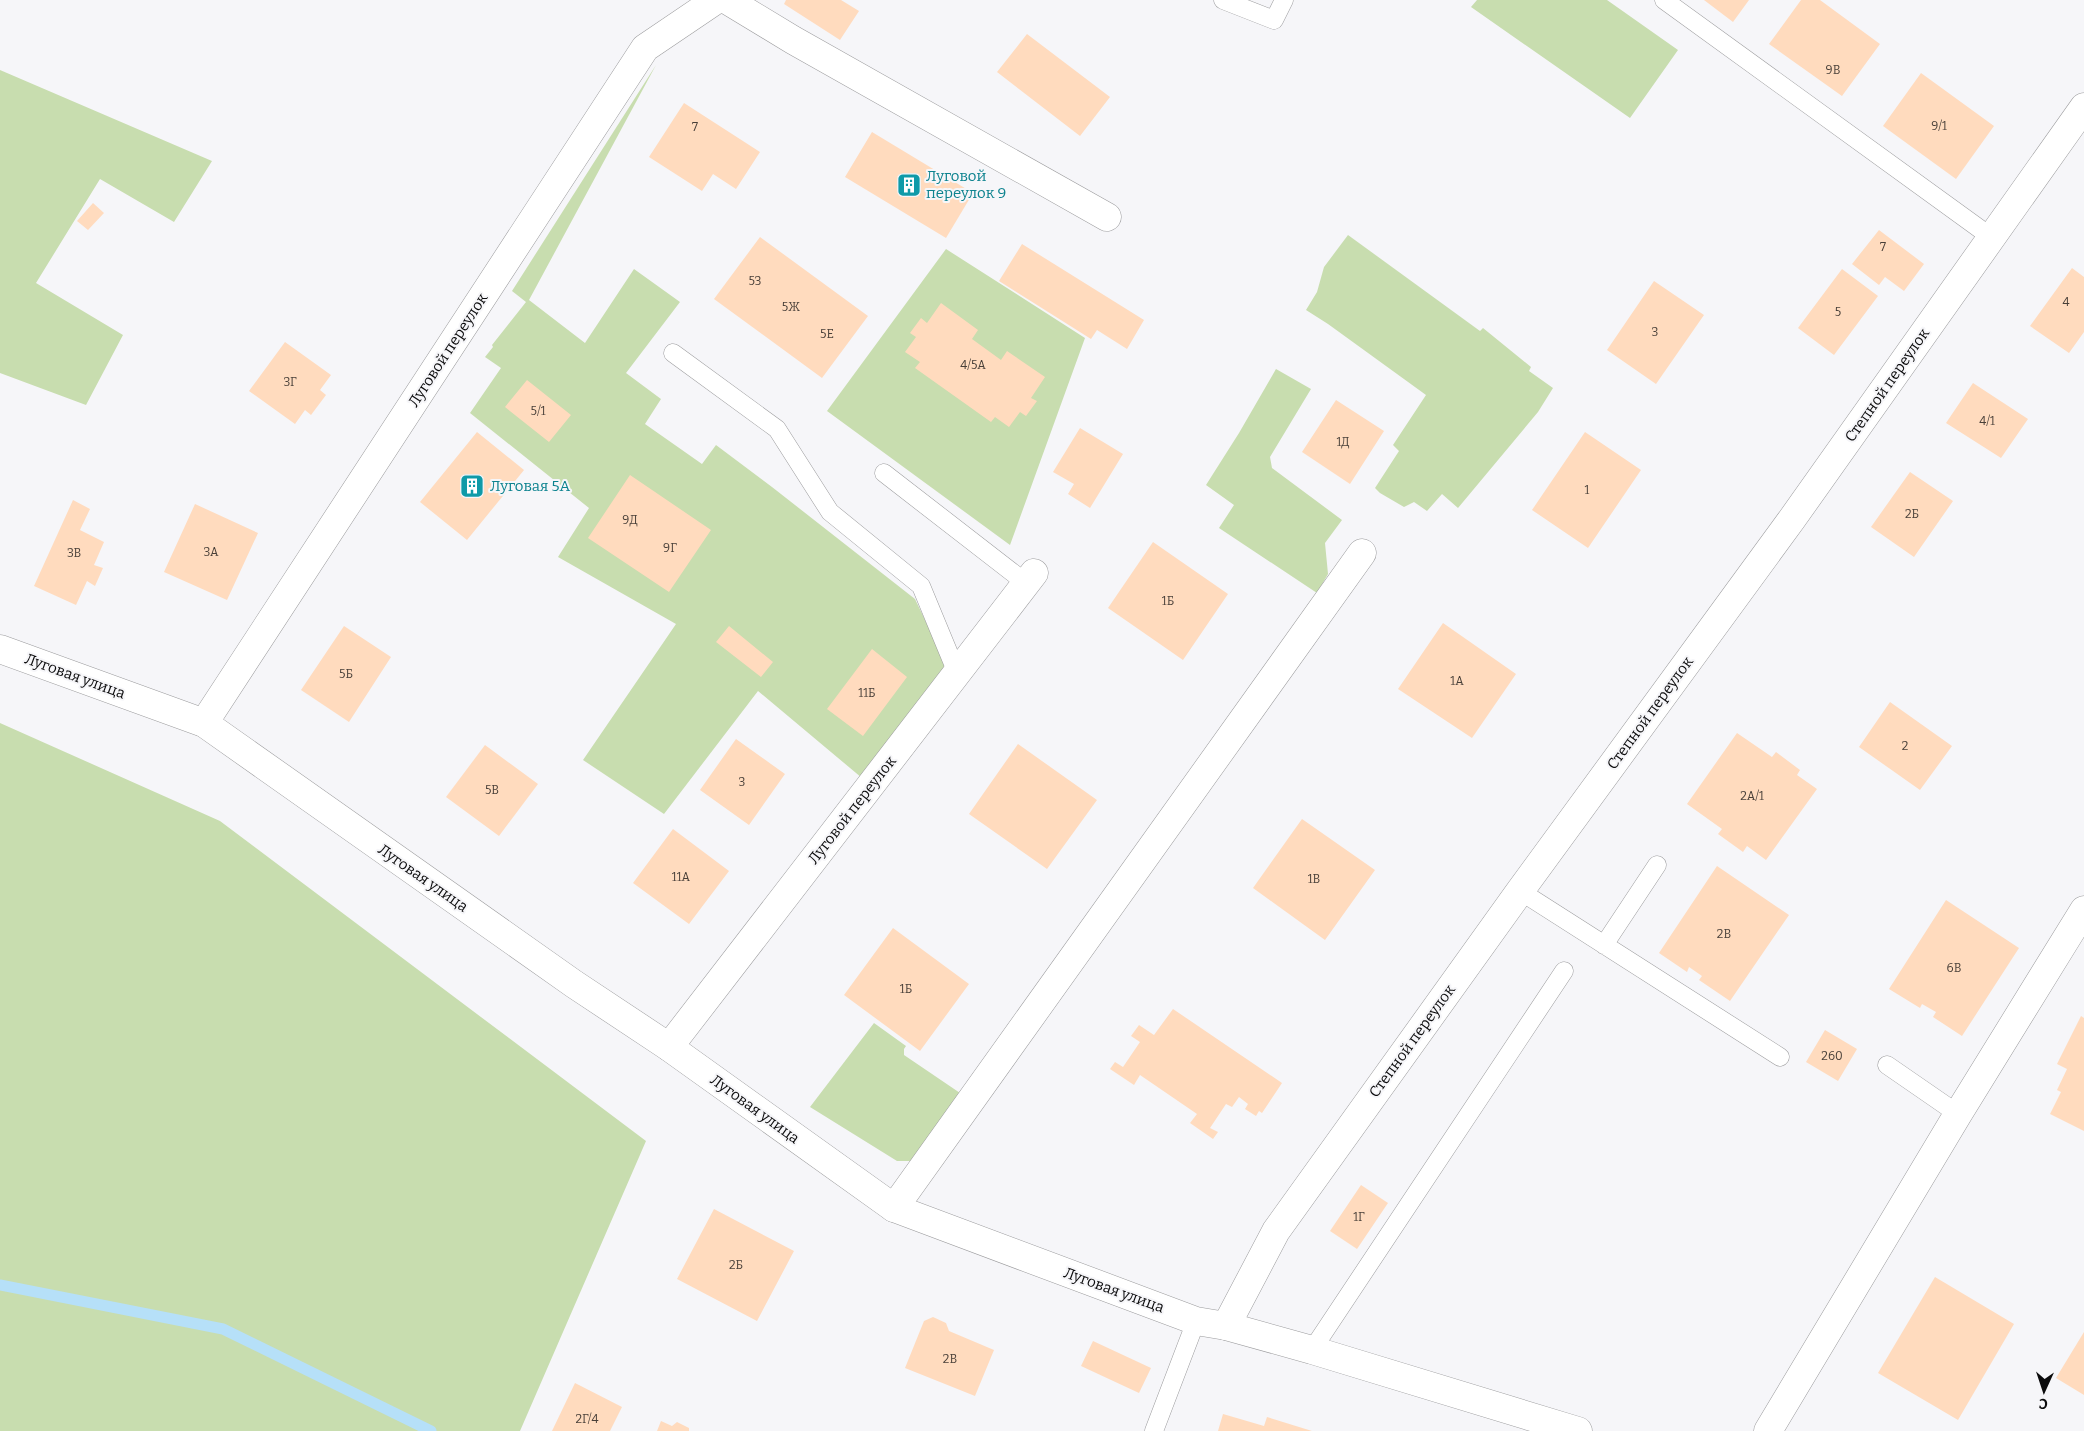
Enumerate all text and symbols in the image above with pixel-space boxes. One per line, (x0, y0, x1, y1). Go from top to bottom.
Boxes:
house number: 9В (1826, 63, 1840, 77)
house number: 9/1 (1931, 119, 1947, 133)
house number: 7 (692, 120, 698, 134)
place label: Луговой переулок 9 (926, 167, 1006, 202)
building icon: Луговой переулок 9 (896, 172, 922, 198)
house number: 7 (1880, 240, 1886, 254)
house number: 5З (748, 274, 762, 288)
street label: Луговой переулок (405, 290, 492, 410)
house number: 4 (2062, 295, 2070, 309)
house number: 5Ж (782, 300, 800, 314)
house number: 5 (1835, 305, 1841, 319)
house number: 3 (1652, 325, 1659, 339)
street label: Степной переулок (1841, 325, 1933, 445)
house number: 5Е (820, 327, 834, 341)
house number: 4/5А (960, 358, 986, 372)
house number: 3Г (283, 375, 297, 389)
house number: 5/1 (530, 404, 546, 418)
house number: 4/1 (1979, 414, 1995, 428)
house number: 1Д (1336, 435, 1350, 449)
building icon: Луговая 5А (459, 473, 485, 499)
place label: Луговая 5А (490, 477, 570, 495)
house number: 1 (1585, 483, 1590, 497)
house number: 2Б (1905, 507, 1919, 521)
house number: 9Д (622, 513, 638, 527)
house number: 9Г (663, 541, 677, 555)
house number: 3А (204, 545, 219, 559)
house number: 3В (67, 546, 81, 560)
house number: 1Б (1162, 594, 1174, 608)
street label: Луговая улица (22, 649, 128, 703)
street label: Степной переулок (1603, 653, 1697, 773)
house number: 5Б (339, 667, 353, 681)
house number: 1А (1450, 674, 1464, 688)
house number: 11Б (858, 686, 876, 700)
house number: 2 (1902, 739, 1908, 753)
street label: Луговой переулок (804, 752, 900, 868)
house number: 3 (739, 775, 746, 789)
house number: 5В (485, 783, 499, 797)
house number: 2А/1 (1740, 789, 1764, 803)
street label: Луговая улица (375, 840, 471, 916)
house number: 11А (672, 870, 691, 884)
house number: 1В (1308, 872, 1320, 886)
house number: 2В (1717, 927, 1731, 941)
house number: 6В (1947, 961, 1961, 975)
street label: Степной переулок (1365, 981, 1459, 1101)
house number: 1Б (900, 982, 912, 996)
house number: 260 (1821, 1049, 1843, 1063)
street label: Луговая улица (707, 1071, 803, 1147)
house number: 1Г (1353, 1210, 1365, 1224)
house number: 2Б (729, 1258, 743, 1272)
street label: Луговая улица (1061, 1263, 1167, 1317)
house number: 2В (943, 1352, 957, 1366)
north arrow (2019, 1366, 2069, 1416)
text: С (2038, 1395, 2048, 1412)
house number: 2Г/4 (575, 1412, 599, 1426)

